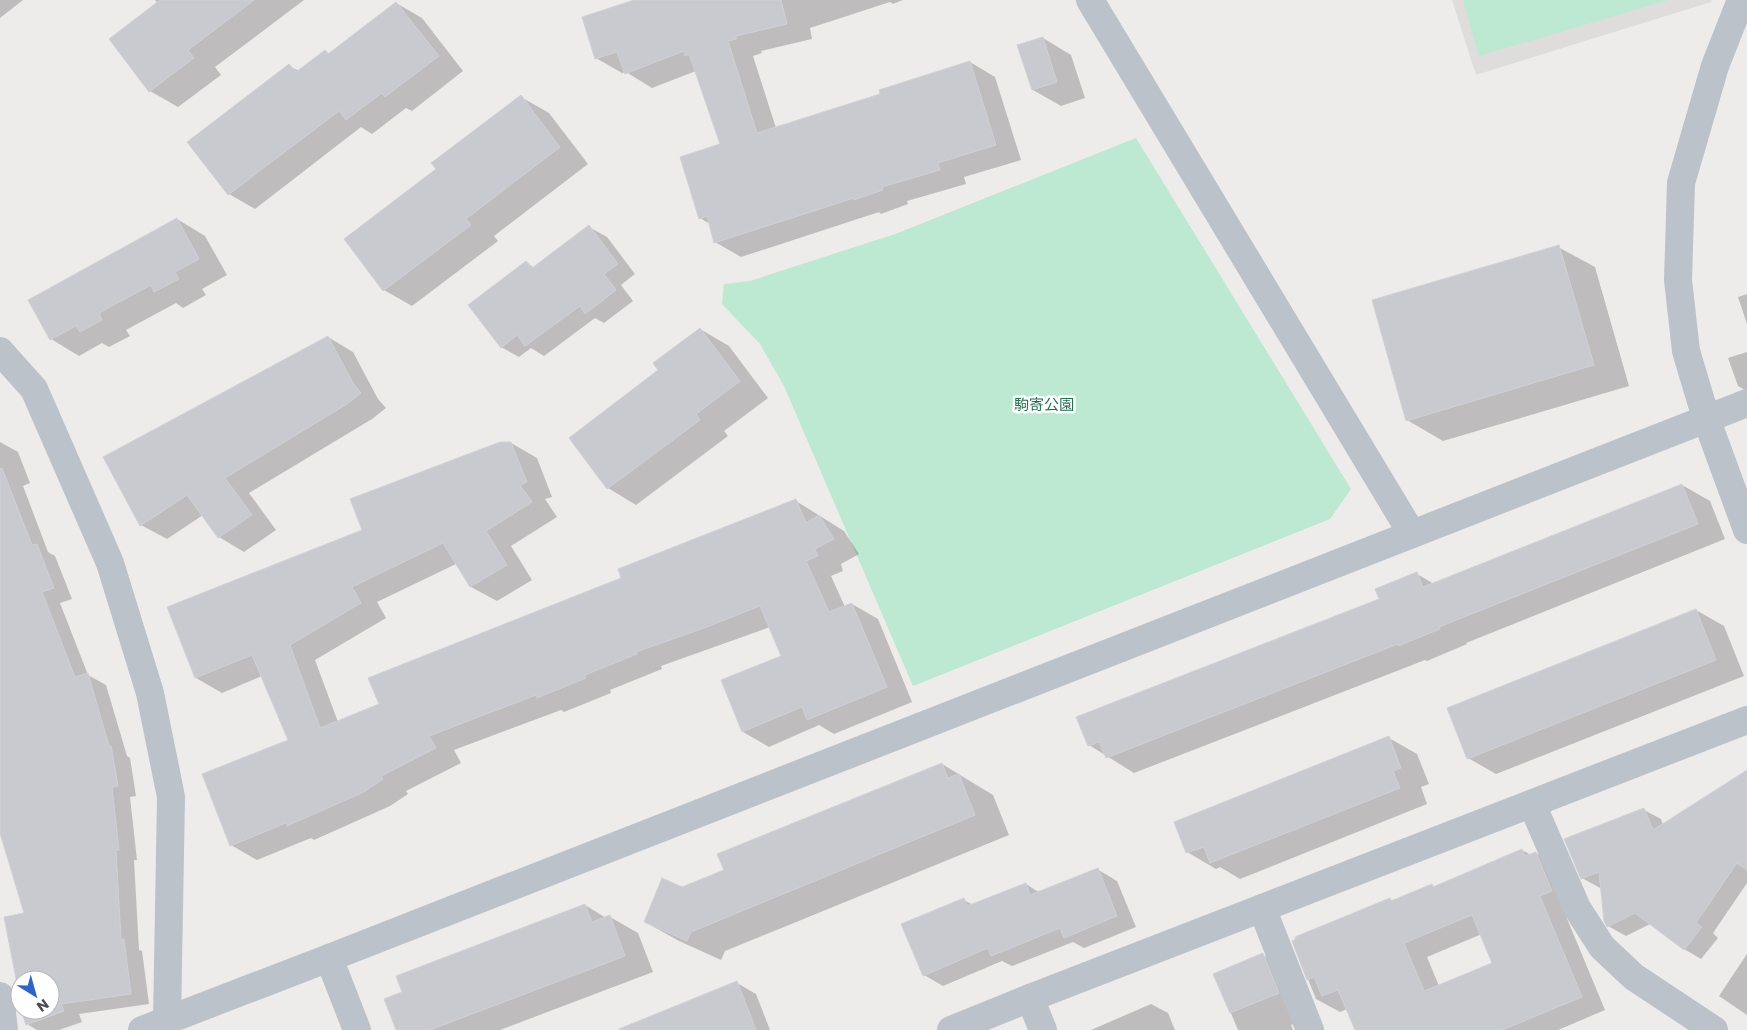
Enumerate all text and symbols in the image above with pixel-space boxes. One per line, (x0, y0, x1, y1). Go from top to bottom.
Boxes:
park label: 駒寄公園 (1014, 394, 1074, 415)
north arrow (10, 970, 60, 1020)
text: N (33, 994, 53, 1017)

